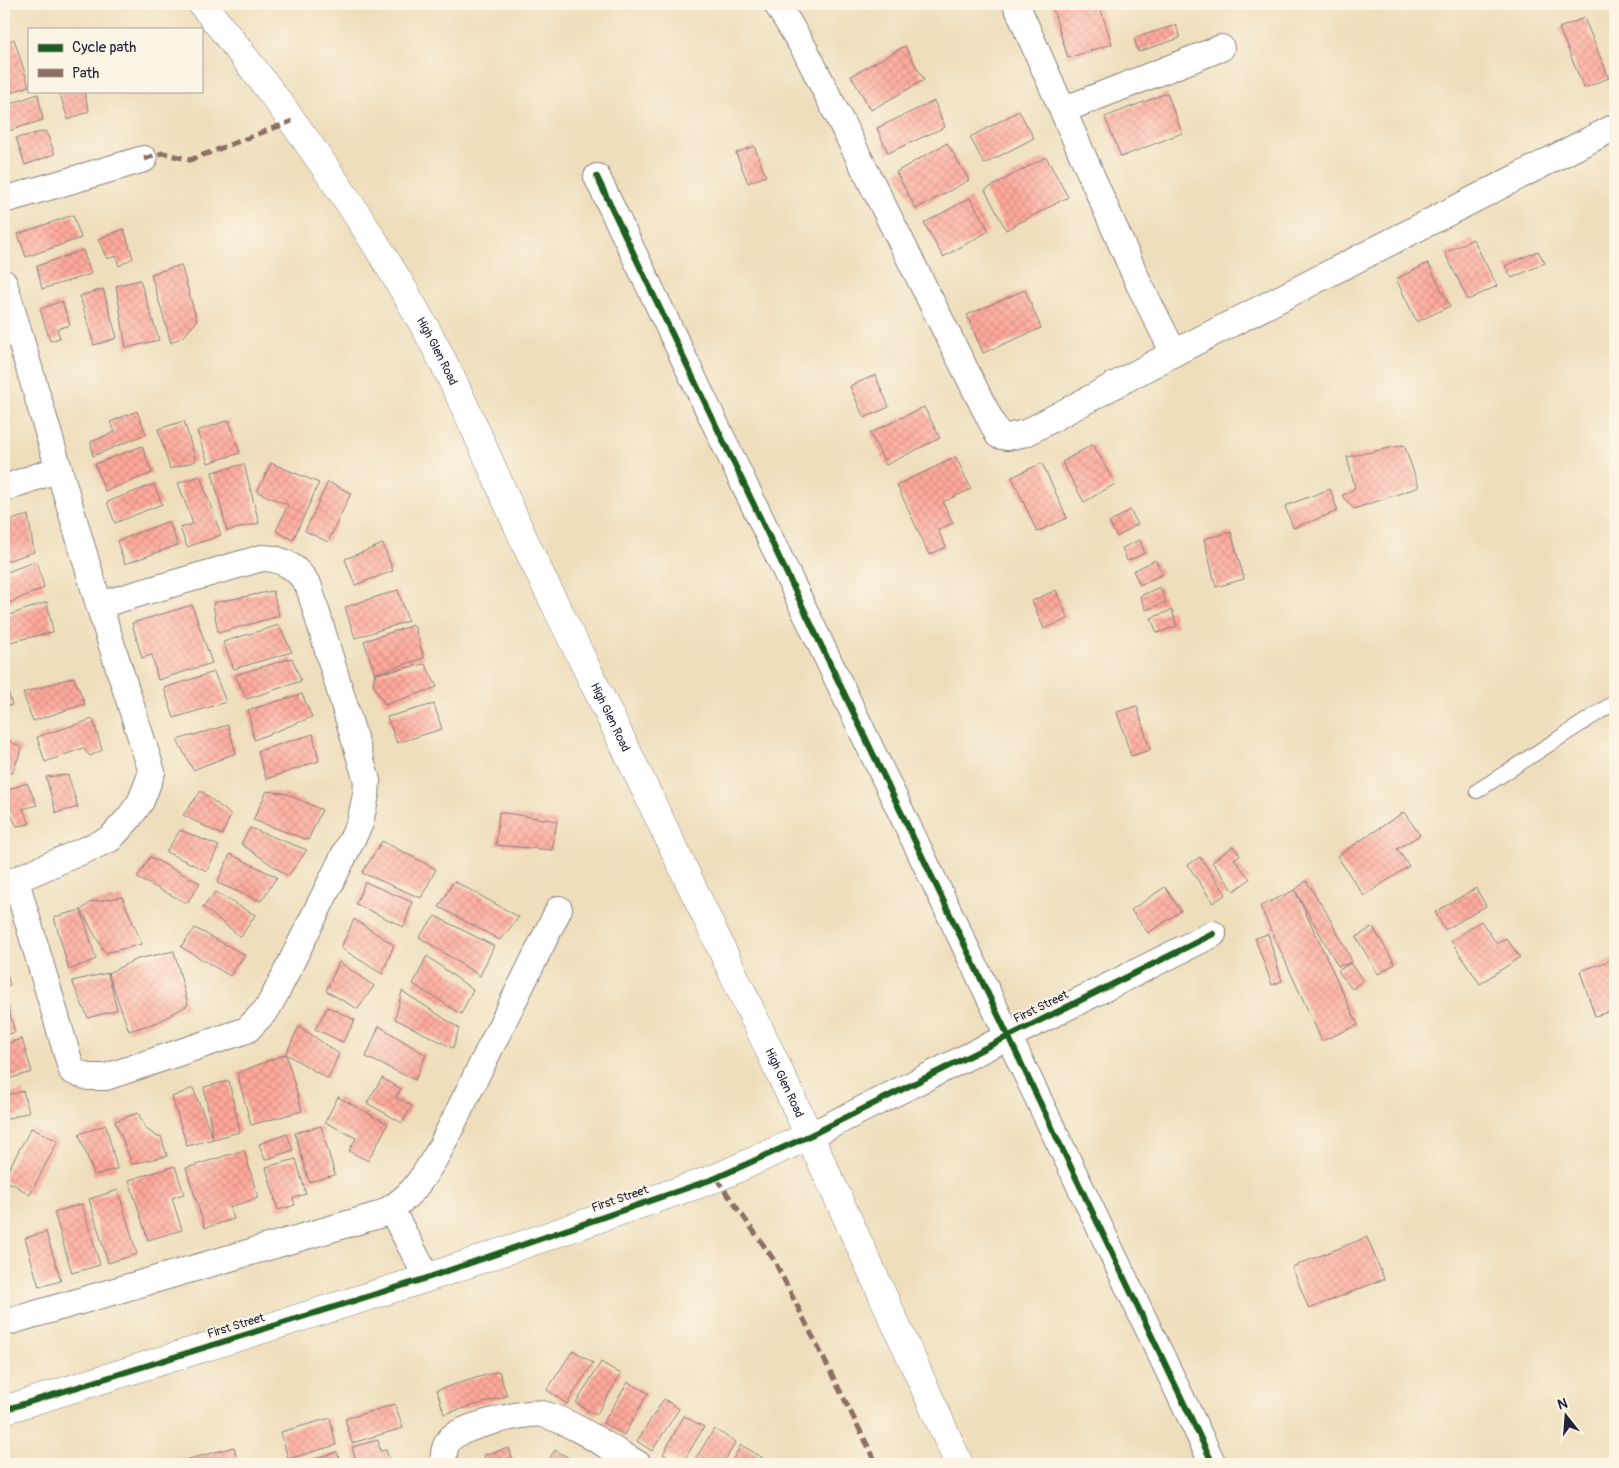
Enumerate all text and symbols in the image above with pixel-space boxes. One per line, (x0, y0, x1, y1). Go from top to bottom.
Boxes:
legend (28, 28, 202, 92)
text: Cycle path (72, 38, 136, 57)
text: Path (72, 64, 99, 83)
street label: High Glen Road (413, 314, 461, 388)
street label: High Glen Road (587, 680, 634, 754)
street label: First Street (1011, 987, 1071, 1027)
street label: High Glen Road (762, 1046, 807, 1120)
street label: First Street (590, 1182, 650, 1216)
street label: First Street (206, 1310, 267, 1342)
north arrow (1542, 1390, 1592, 1440)
text: N (1555, 1395, 1569, 1414)

